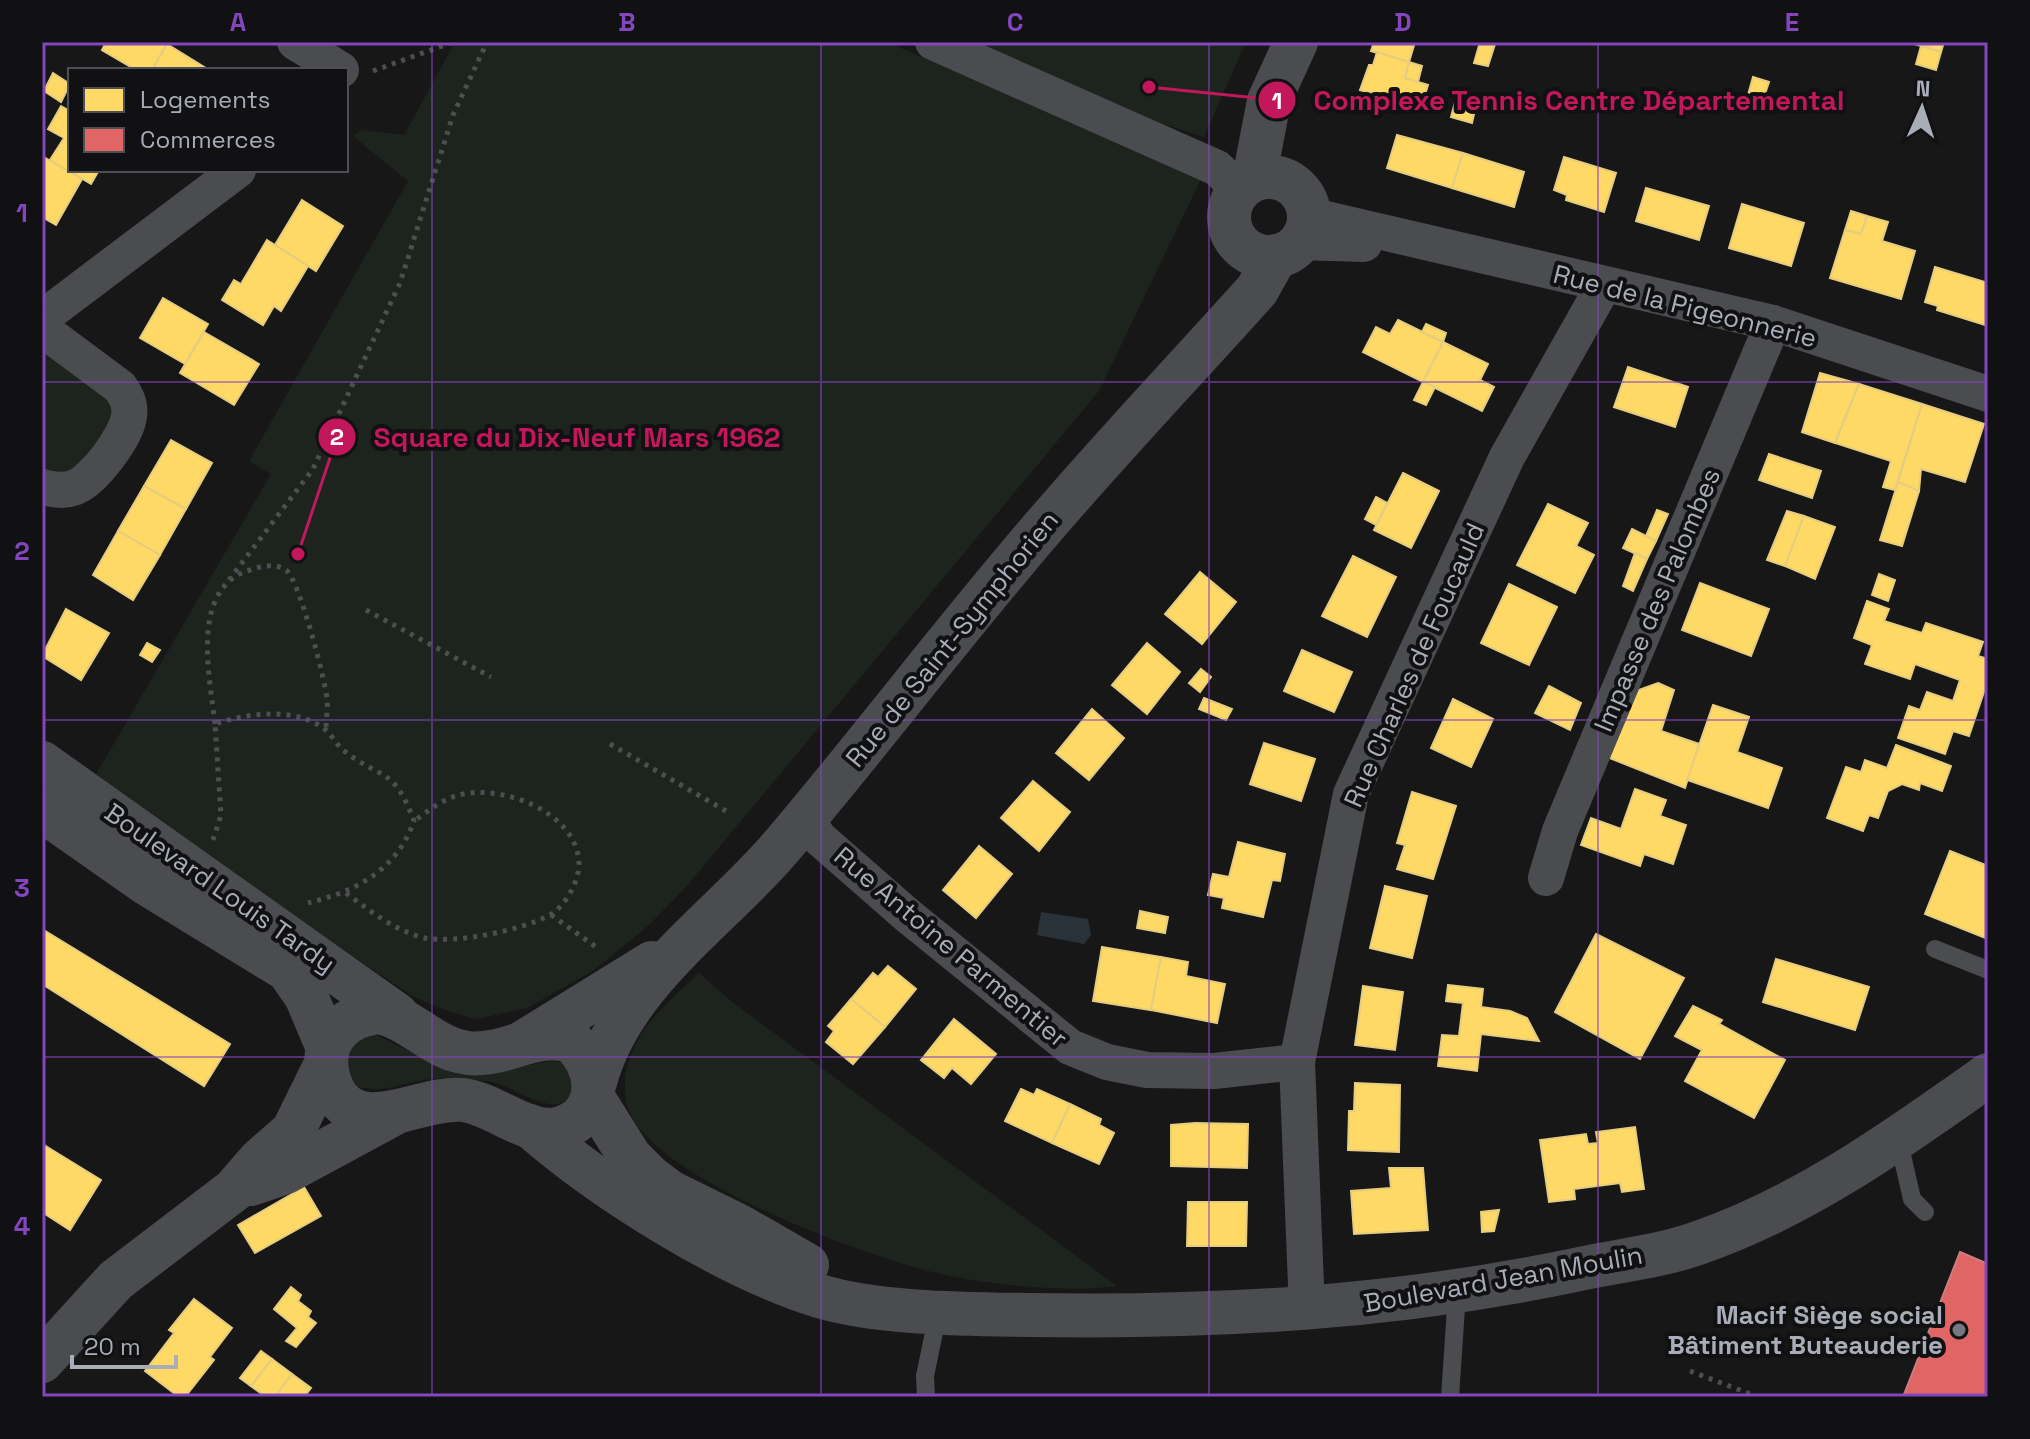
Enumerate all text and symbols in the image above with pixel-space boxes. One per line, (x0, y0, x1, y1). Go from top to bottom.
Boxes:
text: A (230, 5, 247, 39)
text: B (618, 5, 636, 39)
text: C (1007, 5, 1023, 39)
text: D (1394, 5, 1412, 39)
text: E (1785, 5, 1799, 39)
legend (68, 68, 348, 172)
north arrow (1882, 68, 1962, 148)
callout: Complexe Tennis Centre Départemental (1257, 74, 1861, 126)
text: N (1915, 74, 1931, 102)
text: Complexe Tennis Centre Départemental (1314, 82, 1844, 118)
text: Logements (140, 84, 270, 115)
text: 1 (1272, 85, 1282, 116)
text: Commerces (140, 124, 276, 155)
text: 1 (16, 196, 28, 230)
street label: Rue de la Pigeonnerie (1550, 257, 1820, 355)
callout: Square du Dix-Neuf Mars 1962 (317, 411, 796, 463)
text: Square du Dix-Neuf Mars 1962 (374, 419, 780, 455)
text: 2 (330, 421, 344, 452)
street label: Impasse des Palombes (1586, 463, 1728, 737)
street label: Rue de Saint-Symphorien (838, 504, 1066, 774)
street label: Rue Charles de Foucauld (1336, 517, 1492, 813)
text: 2 (14, 534, 30, 568)
street label: Boulevard Louis Tardy (98, 796, 342, 980)
street label: Rue Antoine Parmentier (827, 839, 1075, 1055)
text: 3 (14, 871, 30, 905)
text: 4 (14, 1209, 30, 1243)
street label: Boulevard Jean Moulin (1361, 1238, 1645, 1320)
place label: Macif Siège social Bâtiment Buteauderie (1667, 1298, 1943, 1362)
scale bar (72, 1319, 176, 1369)
marker: Macif Siège social Bâtiment Buteauderie (1950, 1321, 1968, 1339)
text: 20 m (84, 1331, 141, 1362)

